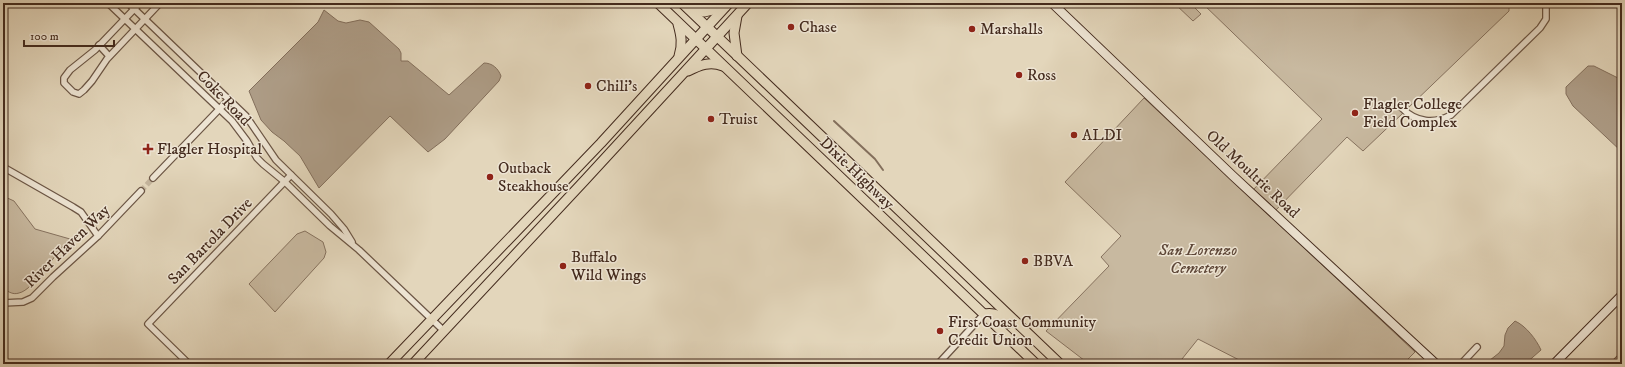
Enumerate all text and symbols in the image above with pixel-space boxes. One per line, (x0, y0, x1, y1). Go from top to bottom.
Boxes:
place label: Chase (799, 17, 837, 37)
place label: Marshalls (980, 19, 1043, 39)
scale bar (24, 22, 114, 48)
marker: Chase (786, 22, 796, 32)
marker: Marshalls (967, 24, 977, 34)
text: 100 m (30, 29, 59, 44)
place label: Ross (1027, 65, 1056, 85)
street label: Coke Road (193, 66, 255, 130)
marker: Ross (1014, 70, 1024, 80)
place label: Chili's (596, 76, 637, 96)
marker: Chili's (583, 81, 593, 91)
place label: Flagler College Field Complex (1363, 94, 1462, 132)
marker: Flagler College Field Complex (1350, 108, 1360, 118)
place label: Truist (719, 109, 758, 129)
marker: Truist (706, 114, 716, 124)
place label: ALDI (1082, 125, 1122, 145)
street label: Old Moultrie Road (1202, 126, 1304, 222)
marker: ALDI (1069, 130, 1079, 140)
street label: Dixie Highway (815, 132, 899, 214)
place label: Flagler Hospital (157, 139, 262, 159)
marker: Flagler Hospital (142, 143, 154, 155)
place label: Outback Steakhouse (498, 158, 569, 196)
marker: Outback Steakhouse (485, 172, 495, 182)
street label: San Bartola Drive (163, 193, 257, 289)
street label: River Haven Way (20, 200, 114, 292)
park label: San Lorenzo Cemetery (1158, 240, 1237, 278)
place label: Buffalo Wild Wings (570, 247, 646, 285)
place label: BBVA (1033, 251, 1074, 271)
marker: BBVA (1020, 256, 1030, 266)
marker: Buffalo Wild Wings (558, 261, 568, 271)
place label: First Coast Community Credit Union (948, 312, 1097, 350)
marker: First Coast Community Credit Union (935, 326, 945, 336)

